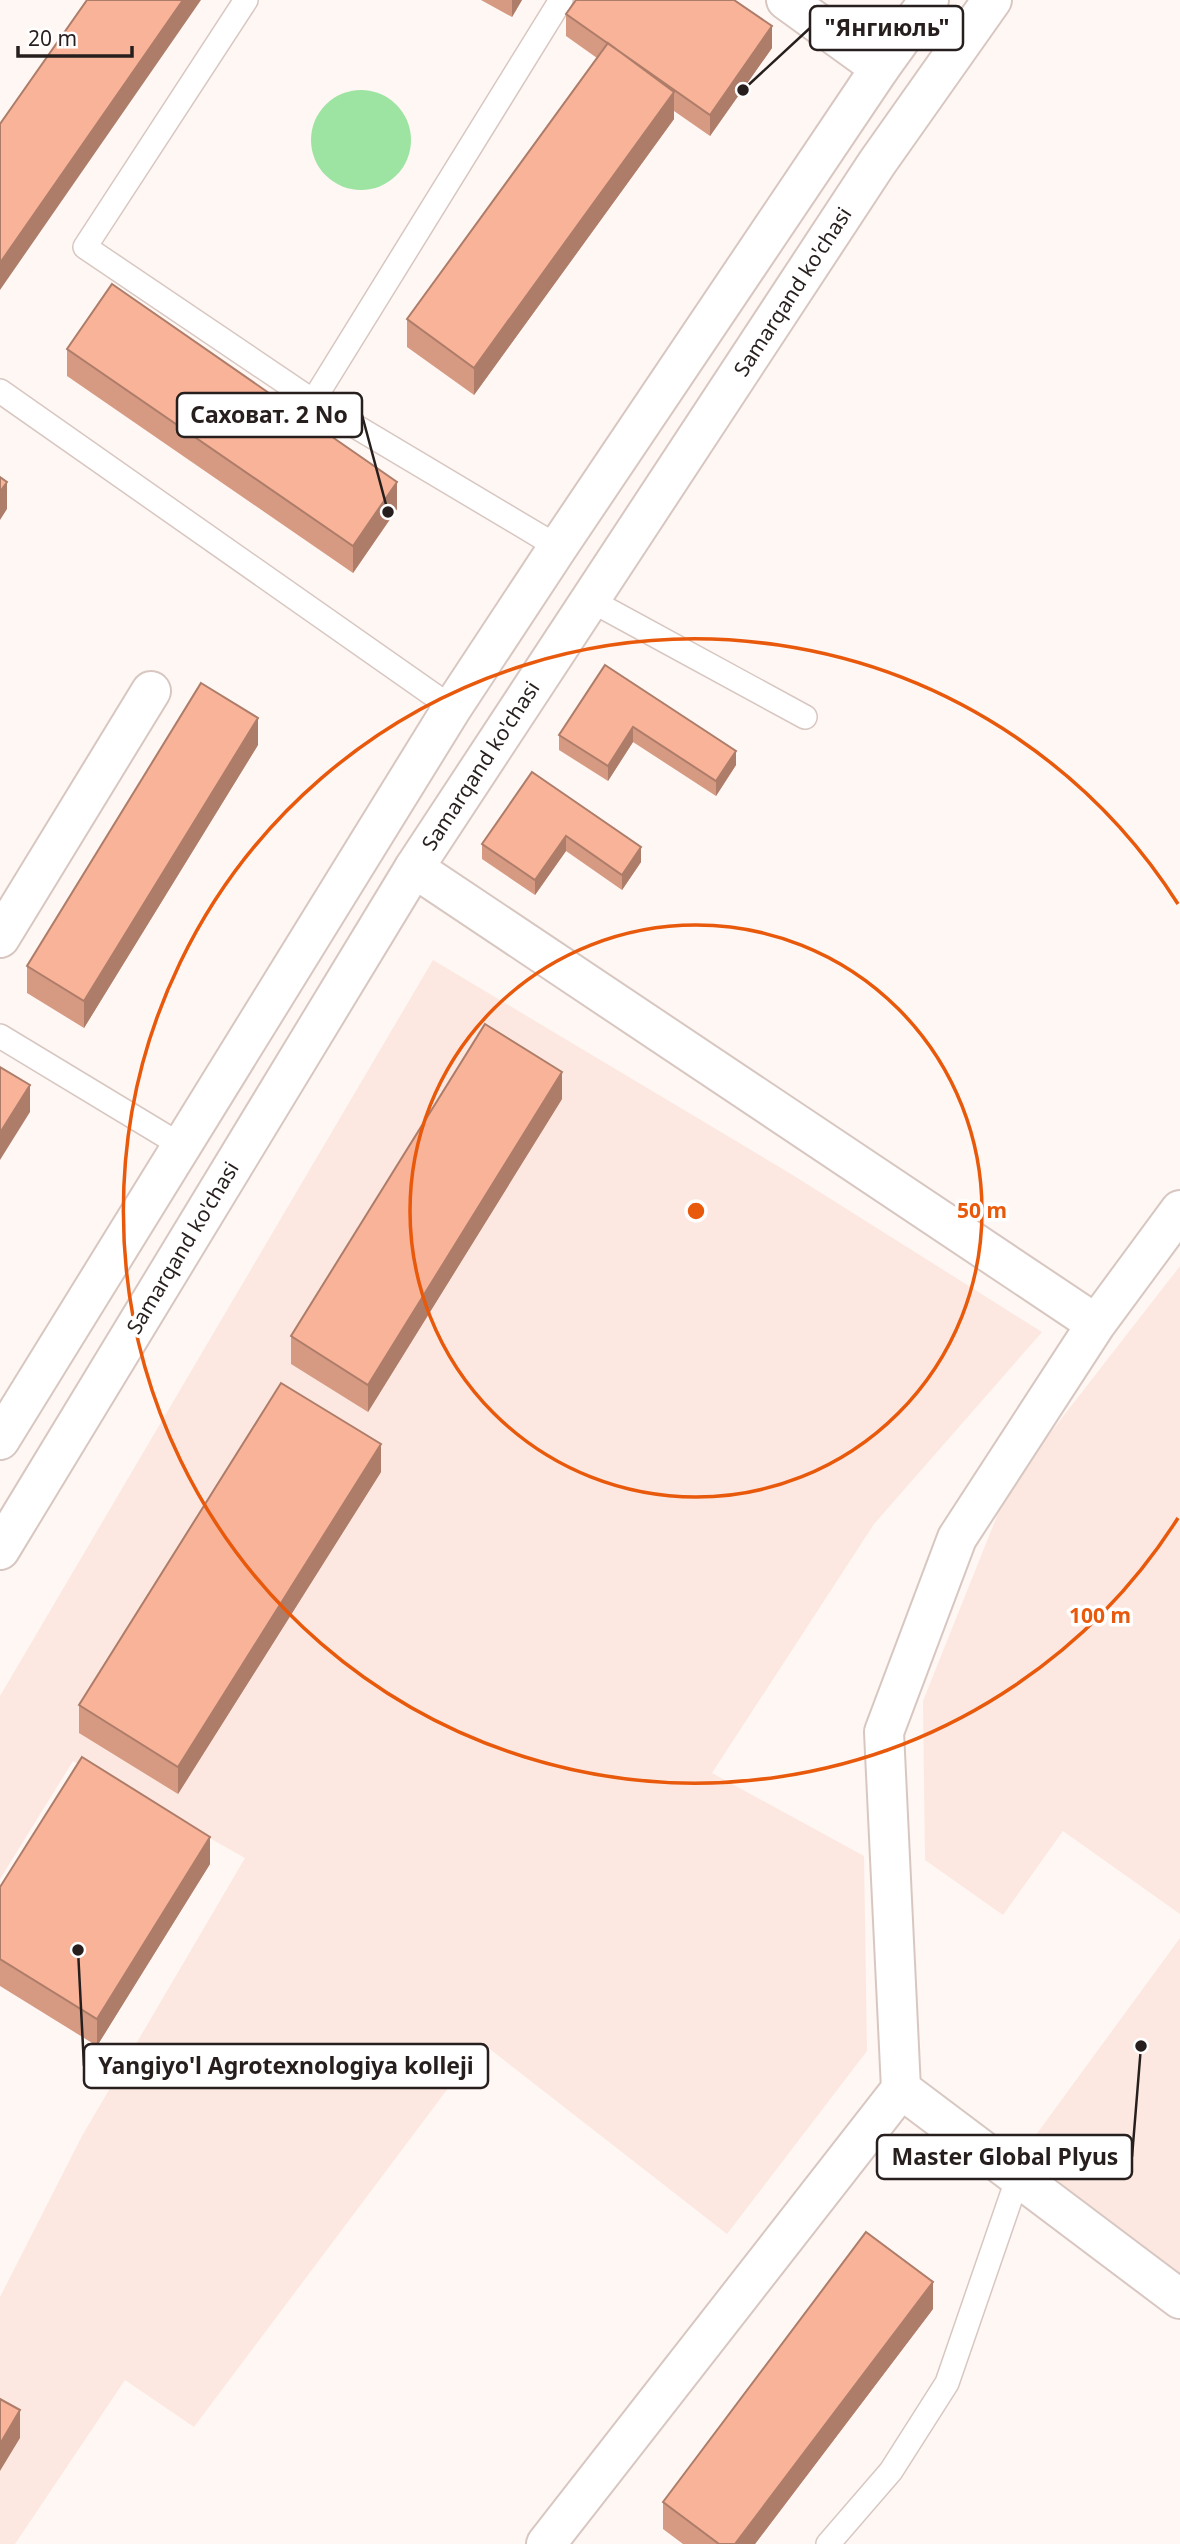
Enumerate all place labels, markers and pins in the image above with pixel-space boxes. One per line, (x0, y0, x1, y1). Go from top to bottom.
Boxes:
callout: "Янгиюль" (810, 6, 963, 50)
callout: Саховат. 2 No (177, 393, 362, 437)
centre of rings (684, 1199, 708, 1223)
callout: Yangiyo'l Agrotexnologiya kolleji (84, 2044, 488, 2088)
callout: Master Global Plyus (877, 2135, 1132, 2179)

